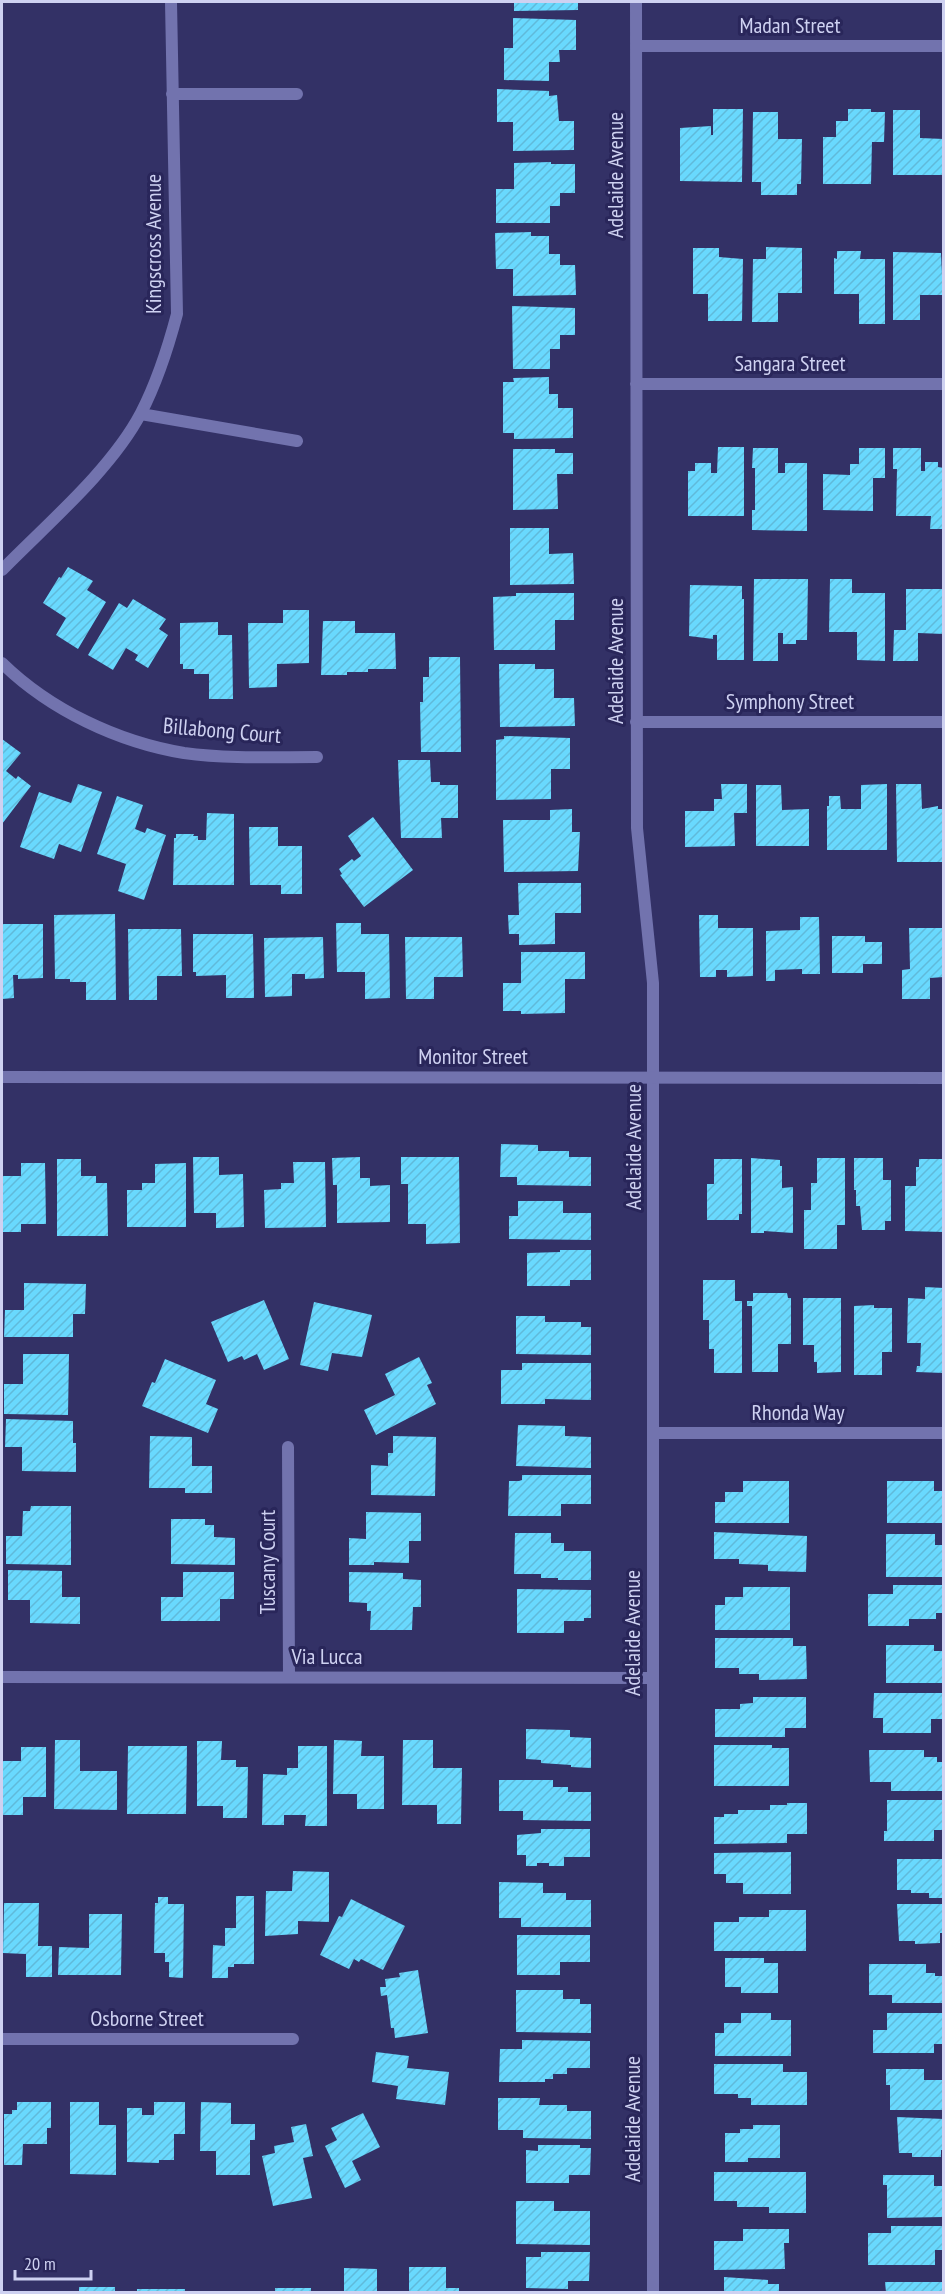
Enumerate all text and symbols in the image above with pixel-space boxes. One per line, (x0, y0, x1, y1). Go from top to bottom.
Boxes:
street label: Madan Street (739, 11, 841, 39)
street label: Adelaide Avenue (601, 112, 629, 238)
street label: Kingscross Avenue (139, 174, 167, 314)
street label: Sangara Street (734, 349, 846, 377)
street label: Adelaide Avenue (601, 598, 629, 724)
street label: Symphony Street (726, 687, 854, 715)
street label: Billabong Court (162, 711, 282, 749)
street label: Monitor Street (418, 1042, 528, 1070)
street label: Adelaide Avenue (619, 1084, 647, 1210)
street label: Rhonda Way (751, 1398, 845, 1426)
street label: Tuscany Court (253, 1510, 281, 1614)
street label: Adelaide Avenue (618, 1570, 646, 1696)
street label: Via Lucca (291, 1642, 362, 1670)
street label: Osborne Street (90, 2004, 204, 2032)
street label: Adelaide Avenue (618, 2056, 646, 2182)
scale bar (15, 2243, 92, 2281)
text: 20 m (24, 2252, 56, 2275)

